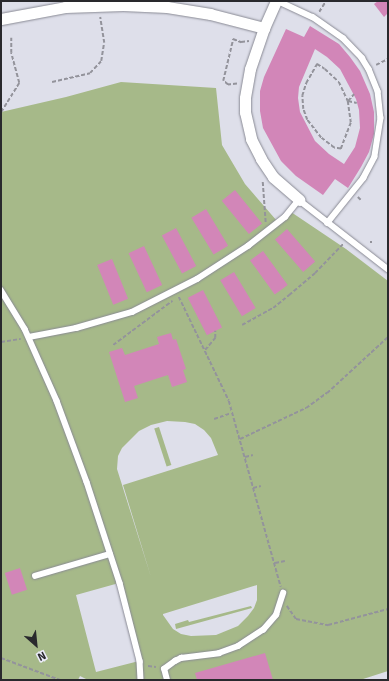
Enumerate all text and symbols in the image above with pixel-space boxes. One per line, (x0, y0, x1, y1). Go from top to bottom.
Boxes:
north arrow (16, 625, 56, 665)
text: N (35, 649, 48, 664)

